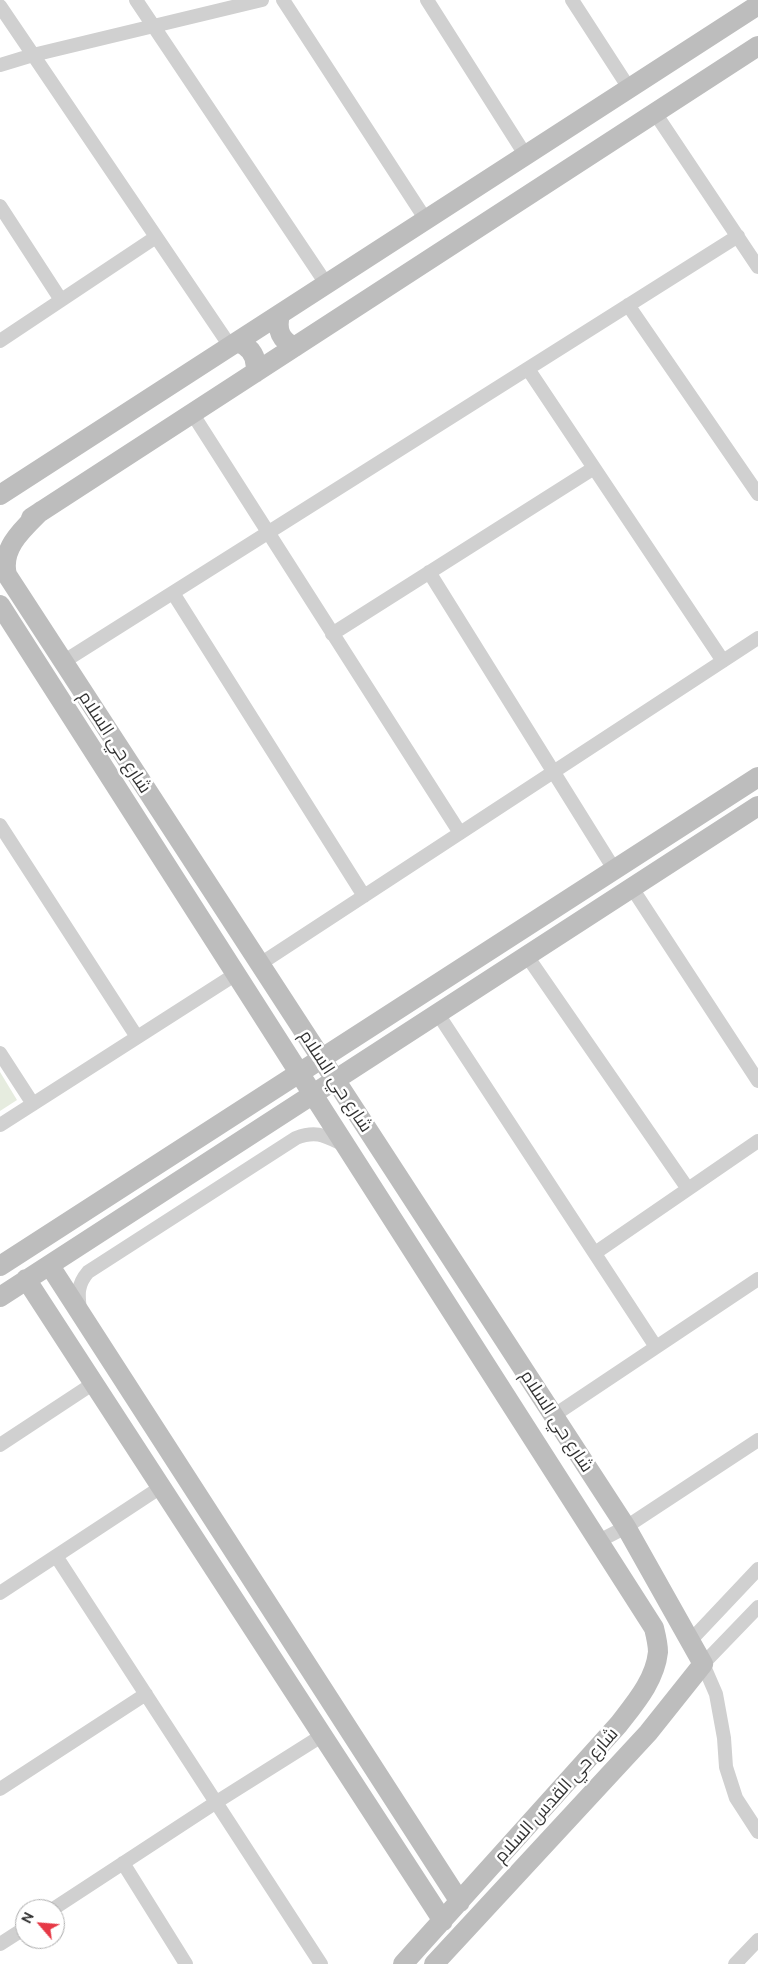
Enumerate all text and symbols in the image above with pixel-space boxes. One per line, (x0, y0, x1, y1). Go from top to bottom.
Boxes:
street label: شارع حي السلام (74, 687, 156, 797)
street label: شارع حي السلام (295, 1026, 377, 1136)
street label: شارع حي السلام (516, 1366, 598, 1476)
street label: شارع حي القدس السلام (490, 1723, 622, 1867)
north arrow (15, 1899, 65, 1949)
text: N (18, 1909, 37, 1926)

